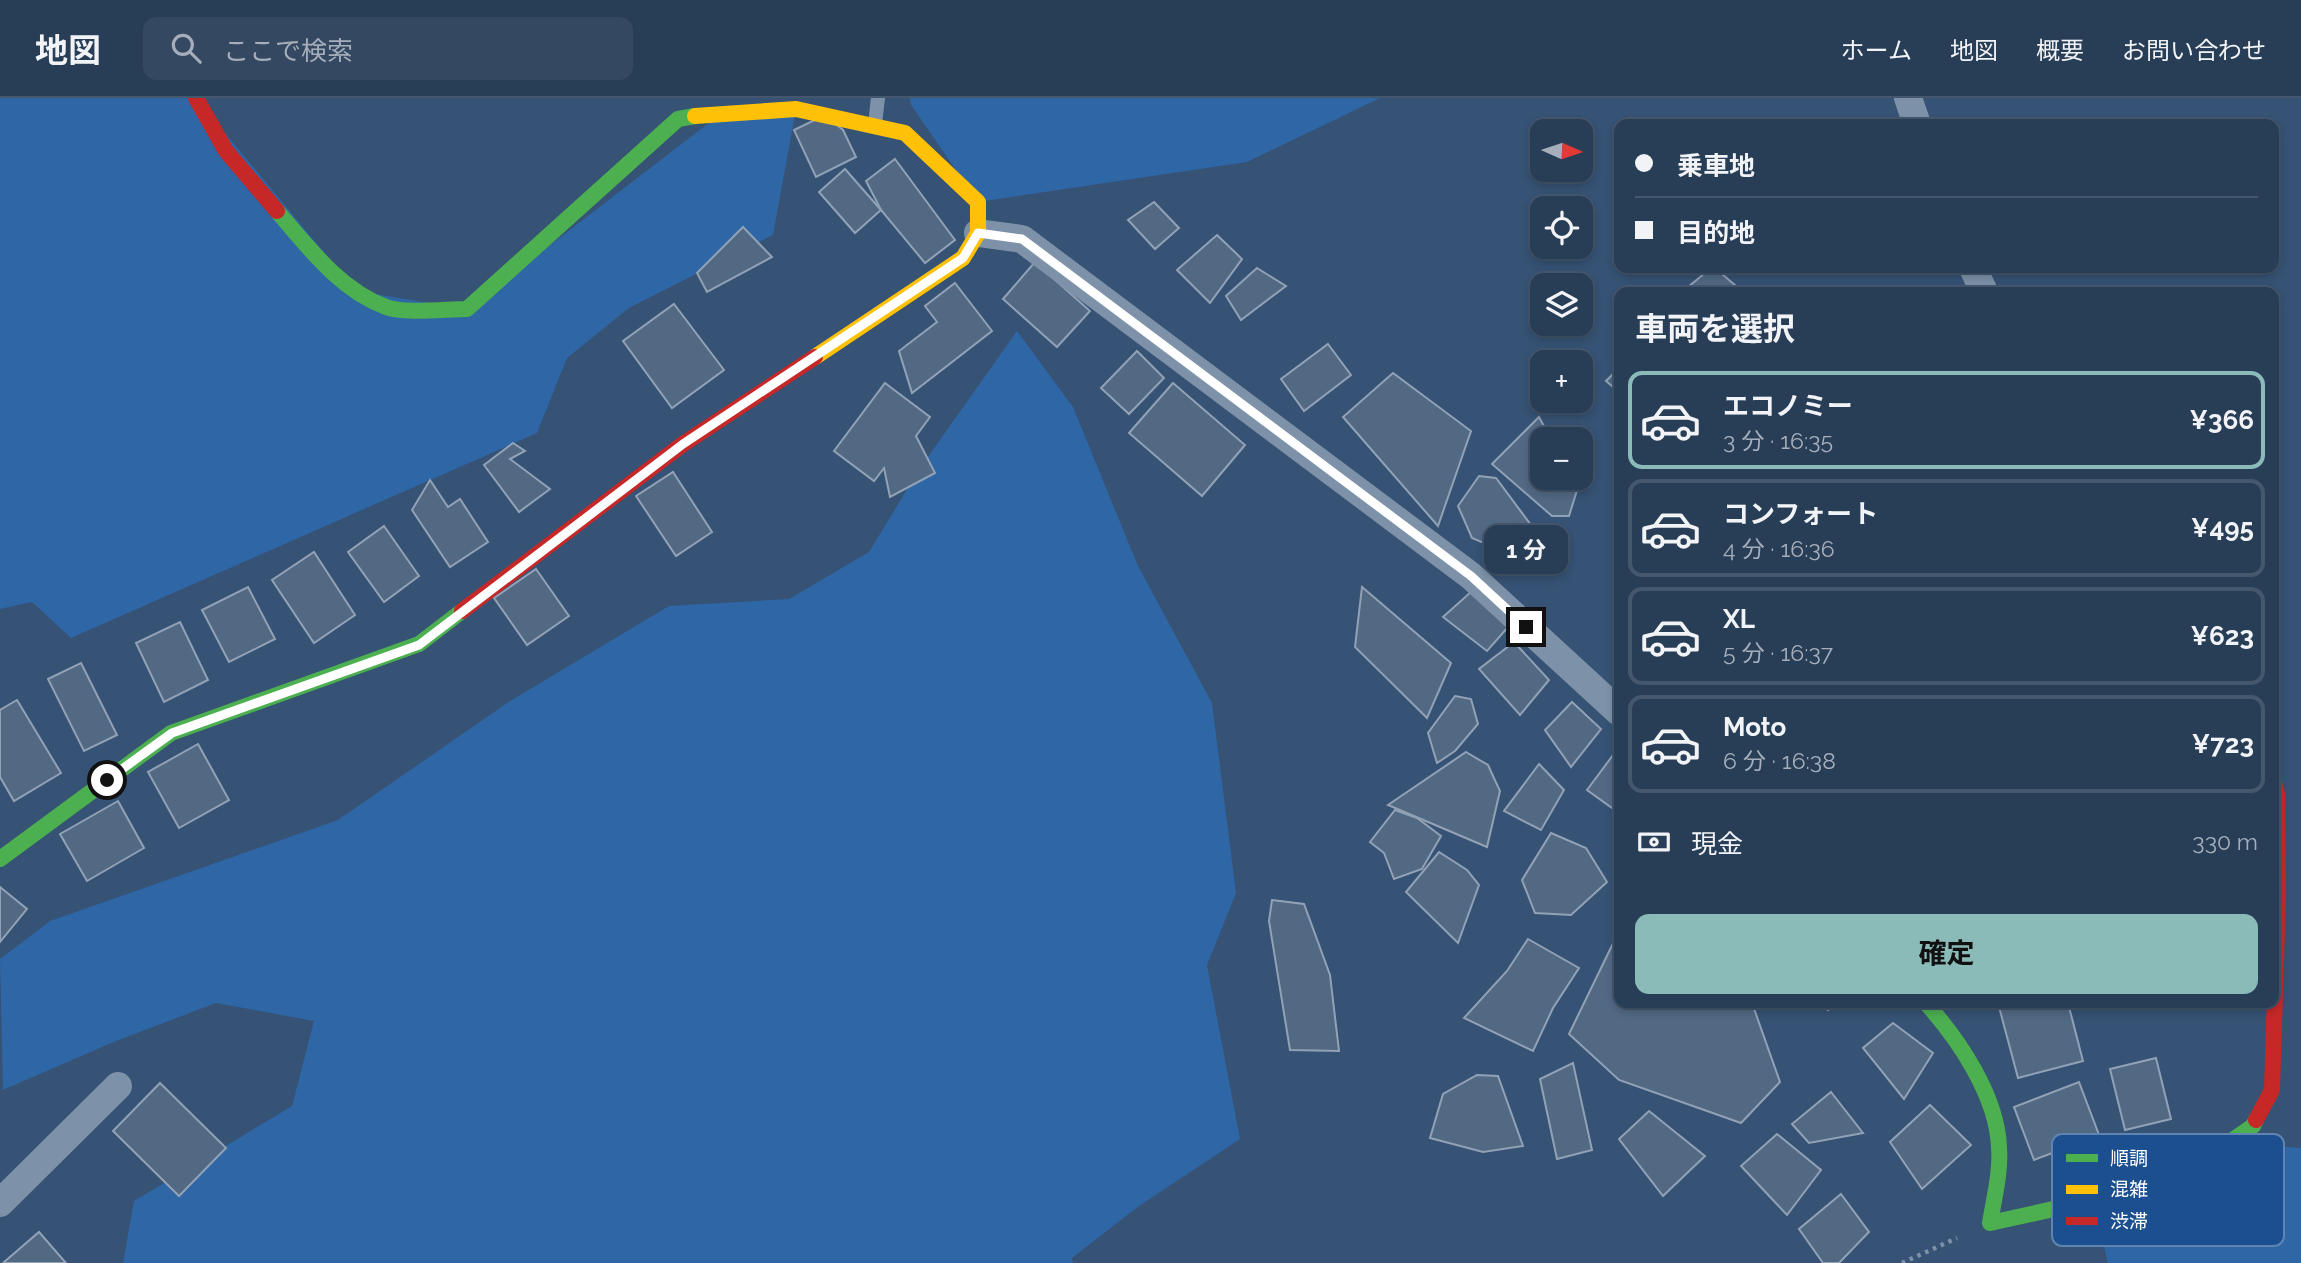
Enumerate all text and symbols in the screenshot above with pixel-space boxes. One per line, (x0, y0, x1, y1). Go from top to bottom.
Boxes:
search box (143, 17, 633, 80)
icon: search (167, 29, 205, 67)
text: 地図 (35, 31, 101, 70)
text: ここで検索 (223, 36, 353, 66)
text: ホーム (1841, 36, 1912, 65)
text: 地図 (1950, 36, 1998, 65)
text: 概要 (2036, 36, 2084, 65)
text: お問い合わせ (2122, 36, 2266, 65)
north arrow (1530, 119, 1592, 182)
map controls (1530, 119, 1593, 490)
text: 乗車地 (1677, 151, 1755, 181)
button: locate (1530, 196, 1593, 259)
text: 目的地 (1677, 218, 1755, 248)
button: layers (1530, 273, 1593, 336)
text: 車両を選択 (1635, 310, 1795, 347)
button: + (1530, 350, 1593, 413)
icon: car (1639, 389, 1702, 452)
text: エコノミー (1723, 391, 1853, 421)
text: ¥366 (2189, 405, 2254, 435)
button: − (1530, 427, 1593, 490)
text: 3 分 · 16:35 (1723, 427, 1833, 454)
icon: car (1639, 497, 1702, 560)
text: コンフォート (1723, 499, 1878, 529)
text: ¥495 (2191, 513, 2254, 543)
callout: 1 分 (1484, 526, 1568, 574)
text: 4 分 · 16:36 (1723, 535, 1835, 562)
text: 1 分 (1506, 536, 1546, 563)
text: XL (1723, 604, 1755, 634)
icon: car (1639, 605, 1702, 668)
route end (1510, 611, 1542, 643)
text: ¥623 (2191, 621, 2254, 651)
text: 5 分 · 16:37 (1723, 639, 1833, 666)
text: Moto (1723, 712, 1786, 742)
icon: car (1639, 713, 1702, 776)
text: ¥723 (2192, 729, 2254, 759)
text: 6 分 · 16:38 (1723, 747, 1836, 774)
route start (91, 764, 123, 796)
icon: cash (1635, 823, 1673, 861)
text: 330 m (2192, 828, 2258, 855)
text: 現金 (1691, 829, 1743, 859)
button: 確定 (1635, 914, 2258, 994)
legend (2052, 1134, 2284, 1246)
text: 順調 (2110, 1147, 2148, 1169)
text: 混雑 (2110, 1178, 2148, 1200)
text: 渋滞 (2110, 1210, 2148, 1232)

